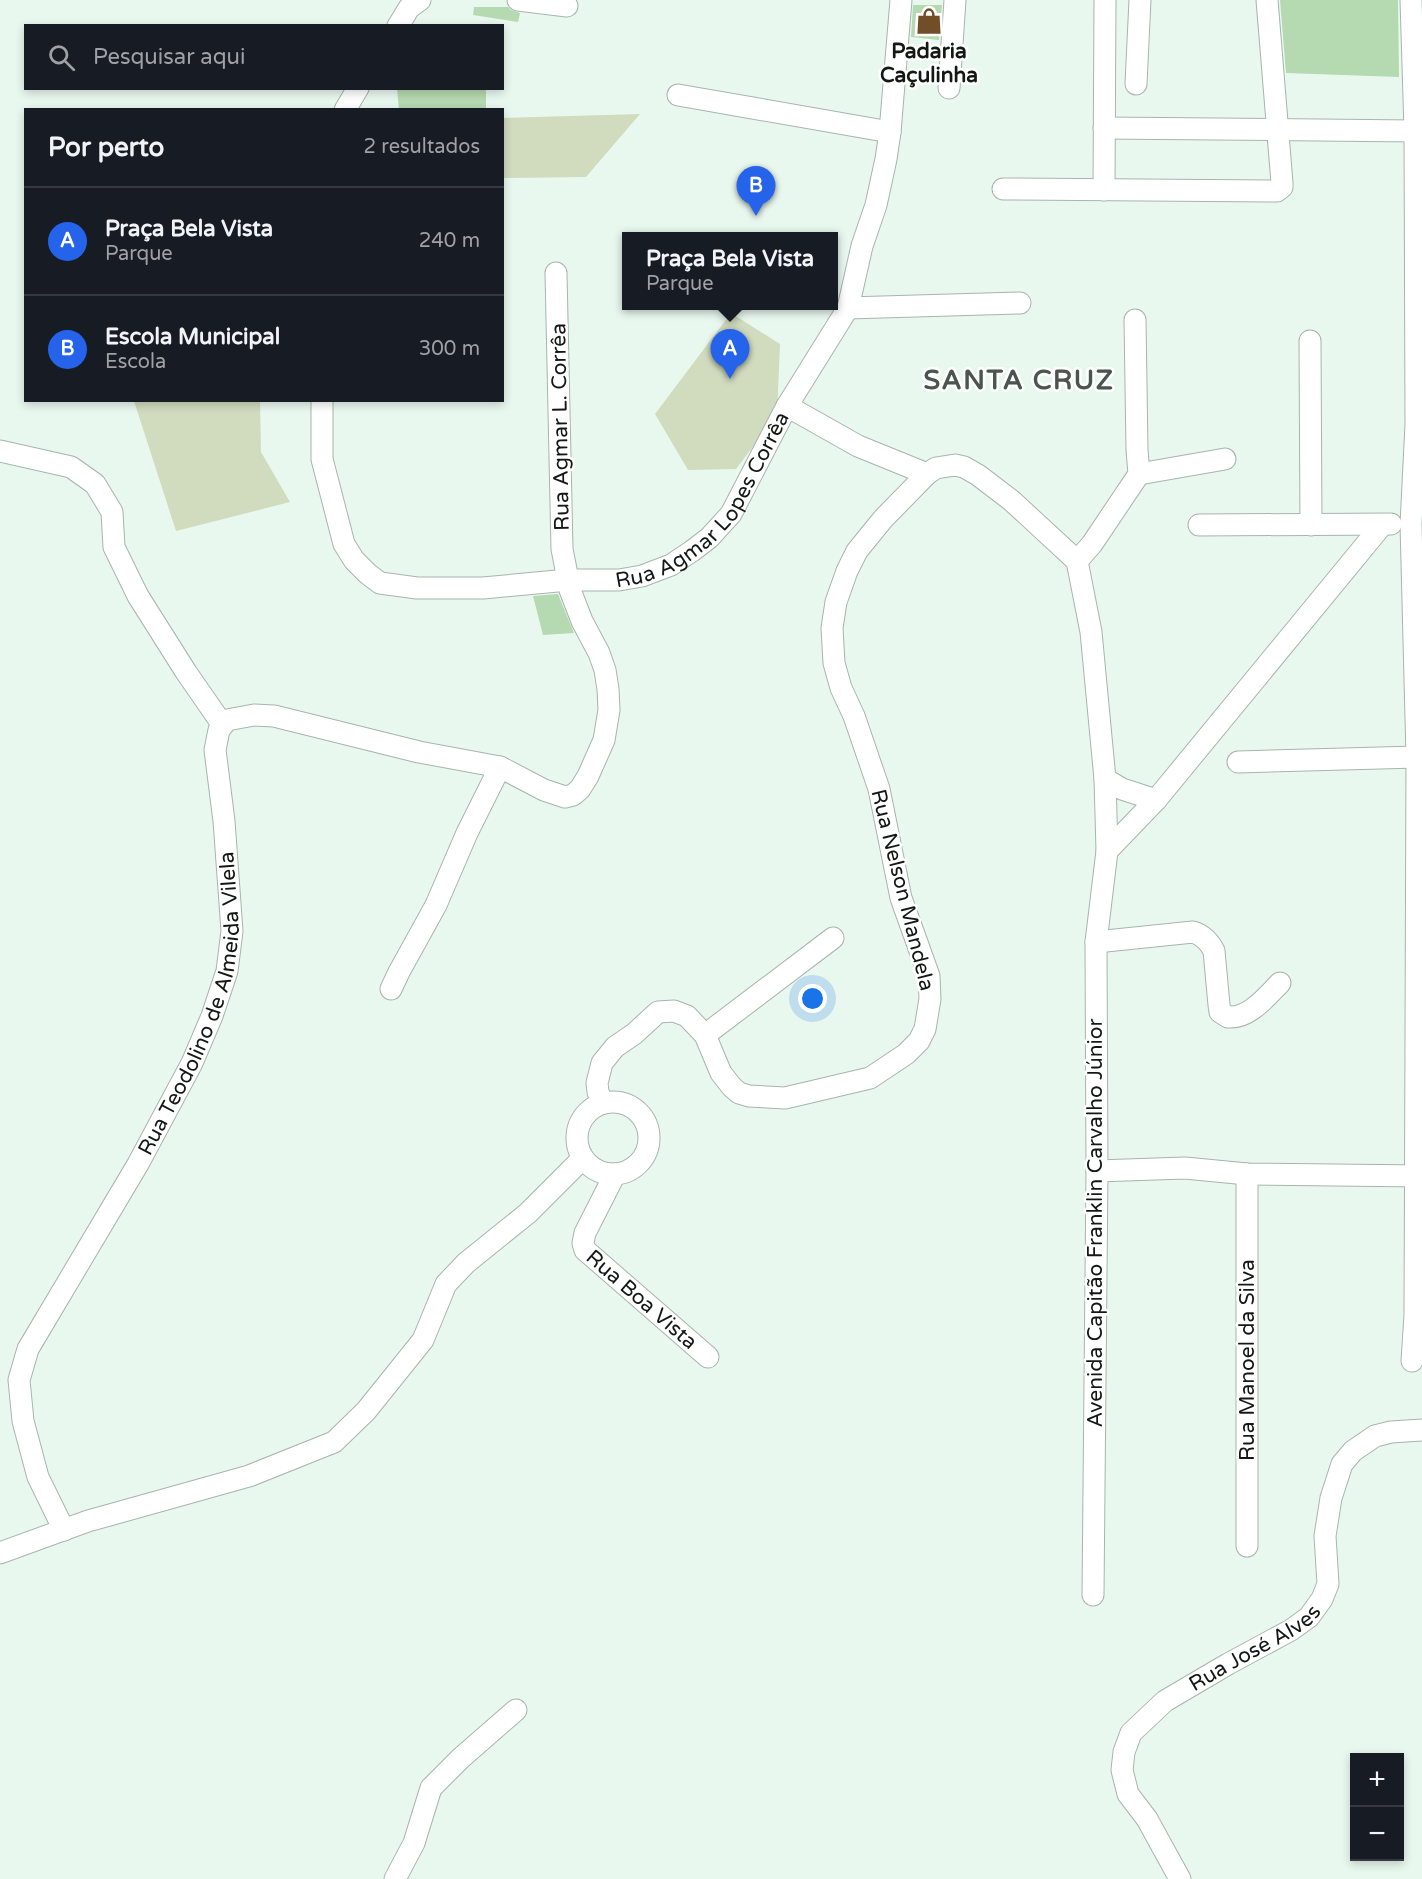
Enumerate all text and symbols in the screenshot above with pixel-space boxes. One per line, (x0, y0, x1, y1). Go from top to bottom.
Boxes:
shop icon: Padaria Caçulinha (914, 6, 944, 36)
search box (24, 24, 504, 90)
place label: Padaria Caçulinha (880, 39, 978, 88)
icon: search (45, 41, 78, 74)
text: Pesquisar aqui (93, 44, 245, 70)
text: Por perto (48, 132, 164, 163)
text: 2 resultados (364, 135, 480, 159)
pin: B (736, 166, 776, 216)
text: Praça Bela Vista (105, 216, 273, 242)
text: A (60, 229, 75, 253)
text: 240 m (419, 229, 480, 253)
popup (622, 232, 838, 310)
text: Parque (105, 242, 173, 266)
text: Praça Bela Vista (646, 246, 814, 272)
text: Parque (646, 272, 714, 296)
street label: Rua Agmar L. Corrêa (546, 323, 575, 531)
text: Escola Municipal (105, 324, 280, 350)
pin: A (710, 330, 750, 379)
text: B (61, 337, 74, 361)
text: 300 m (419, 337, 480, 361)
text: Escola (105, 350, 166, 374)
district label: SANTA CRUZ (923, 364, 1115, 397)
street label: Rua Agmar Lopes Corrêa (614, 408, 795, 593)
street label: Rua Nelson Mandela (865, 787, 940, 993)
street label: Rua Teodolino de Almeida Vilela (133, 851, 245, 1160)
your location (798, 984, 827, 1013)
street label: Avenida Capitão Franklin Carvalho Júnior (1083, 1018, 1108, 1428)
street label: Rua Boa Vista (581, 1245, 702, 1355)
street label: Rua Manoel da Silva (1235, 1259, 1260, 1461)
street label: Rua José Alves (1185, 1600, 1326, 1697)
map controls (1350, 1753, 1404, 1861)
button: + (1350, 1753, 1404, 1807)
button: − (1350, 1807, 1404, 1861)

